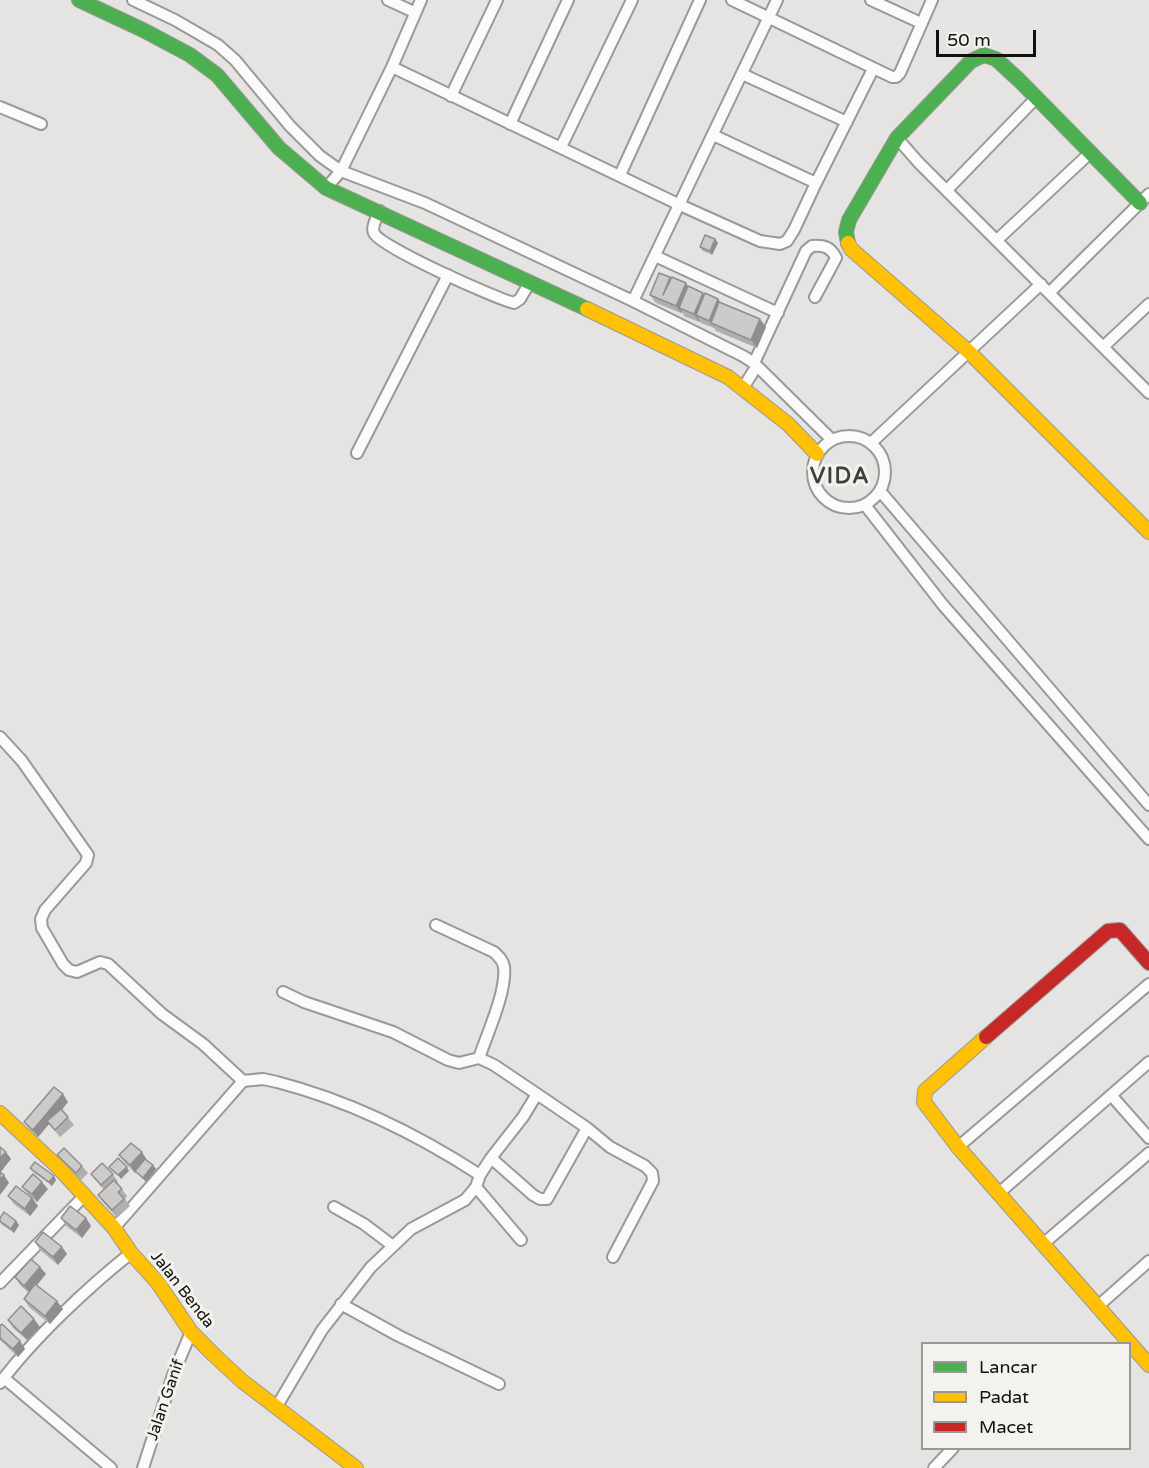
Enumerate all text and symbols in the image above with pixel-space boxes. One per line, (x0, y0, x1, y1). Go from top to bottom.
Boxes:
scale bar (939, 18, 1040, 56)
text: 50 m (947, 29, 991, 51)
district label: VIDA (810, 464, 870, 490)
street label: Jalan Benda (146, 1248, 218, 1332)
legend (921, 1342, 1131, 1450)
text: Lancar (979, 1356, 1037, 1378)
street label: Jalan Ganif (143, 1357, 189, 1443)
text: Padat (979, 1386, 1029, 1408)
text: Macet (979, 1416, 1033, 1438)

